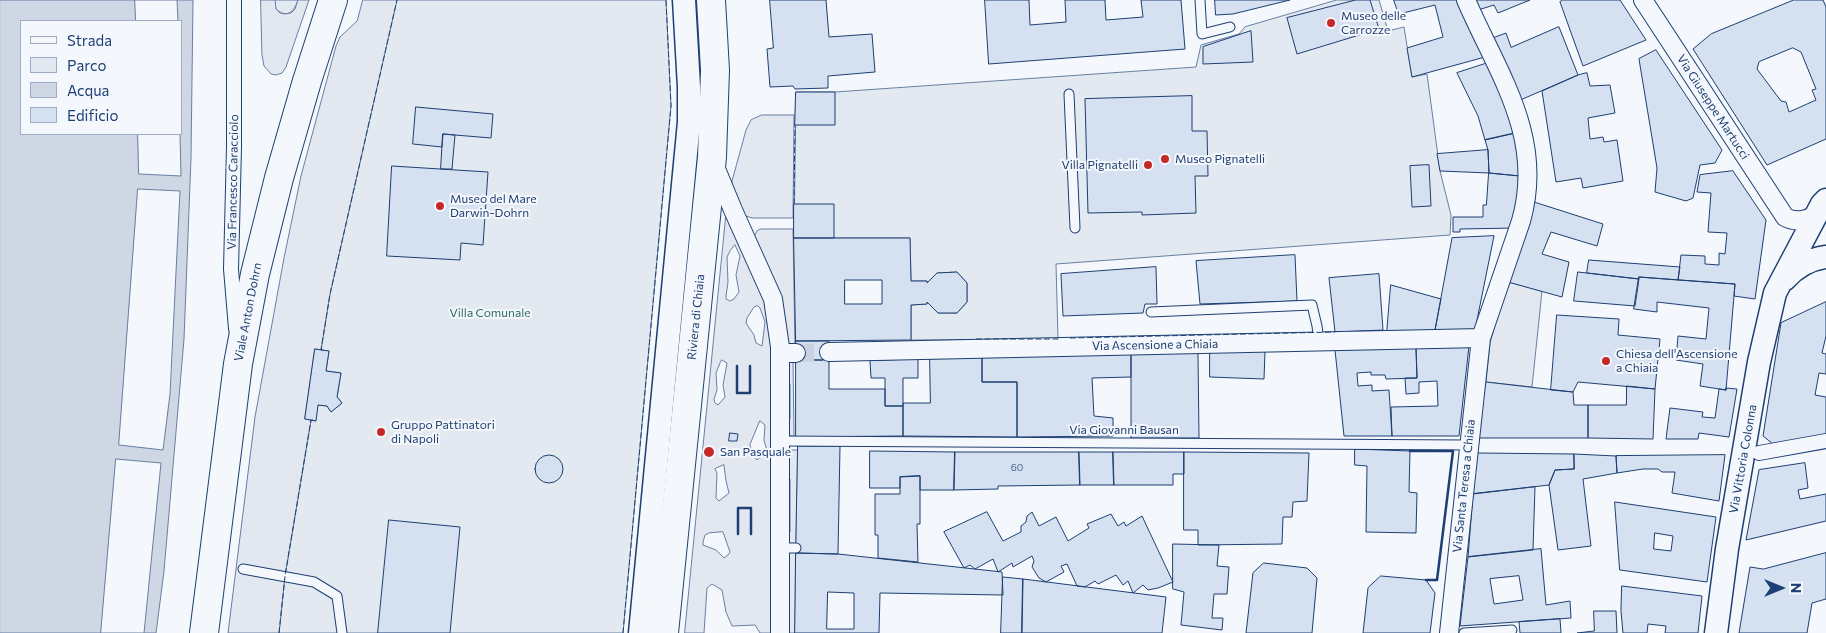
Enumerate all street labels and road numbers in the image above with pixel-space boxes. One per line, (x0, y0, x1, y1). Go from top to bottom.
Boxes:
street label: Via Giuseppe Martucci (1674, 52, 1752, 162)
street label: Via Francesco Caracciolo (225, 114, 241, 250)
street label: Viale Anton Dohrn (231, 261, 265, 363)
street label: Riviera di Chiaia (684, 273, 708, 361)
street label: Via Ascensione a Chiaia (1092, 337, 1218, 353)
street label: Via Vittoria Colonna (1726, 403, 1760, 515)
street label: Via Santa Teresa a Chiaia (1450, 419, 1478, 553)
street label: Via Giovanni Bausan (1069, 423, 1179, 437)

